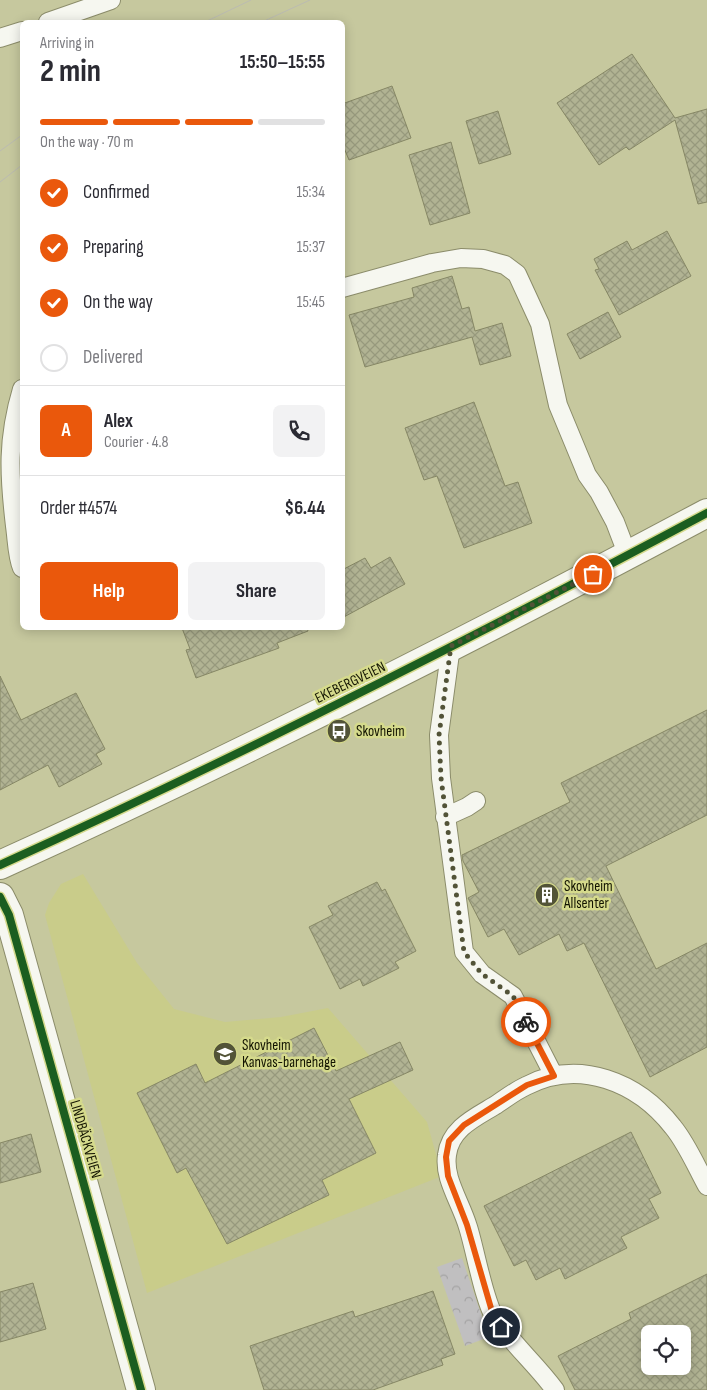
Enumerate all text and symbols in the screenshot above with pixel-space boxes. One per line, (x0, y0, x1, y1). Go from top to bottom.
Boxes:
text: Arriving in (40, 34, 94, 53)
text: 15:50–15:55 (240, 51, 325, 74)
text: 2 min (40, 52, 101, 91)
text: On the way · 70 m (40, 133, 133, 152)
icon: check (40, 179, 68, 207)
text: Confirmed (83, 181, 150, 204)
text: 15:34 (297, 183, 325, 202)
icon: check (40, 234, 68, 262)
text: Preparing (83, 236, 144, 259)
text: 15:37 (297, 238, 325, 257)
icon: check (40, 289, 68, 317)
text: On the way (83, 291, 153, 314)
text: 15:45 (297, 293, 325, 312)
text: Delivered (83, 346, 143, 369)
button: phone (273, 405, 325, 457)
text: Alex (104, 410, 133, 433)
text: A (61, 419, 71, 442)
text: Courier · 4.8 (104, 433, 168, 452)
text: Order #4574 (40, 497, 117, 520)
text: $6.44 (284, 497, 325, 520)
pin (572, 553, 614, 595)
icon: bag (579, 560, 607, 588)
button: Help (40, 562, 178, 620)
button: Share (188, 562, 325, 620)
street label: EKEBERGVEIEN (312, 657, 389, 708)
bus stop icon: Skovheim (326, 718, 352, 744)
place label: Skovheim (356, 722, 405, 741)
place label: Skovheim Allsenter (563, 877, 613, 913)
building icon: Skovheim Allsenter (534, 882, 560, 908)
courier (501, 997, 551, 1047)
icon: bike (512, 1008, 540, 1036)
place label: Skovheim Kanvas-barnehage (242, 1036, 336, 1072)
school or university icon: Skovheim Kanvas-barnehage (212, 1041, 238, 1067)
street label: LINDBÄCKVEIEN (65, 1098, 106, 1181)
pin (480, 1306, 522, 1348)
icon: home (487, 1313, 515, 1341)
map controls (641, 1325, 691, 1375)
button: locate (641, 1325, 691, 1375)

